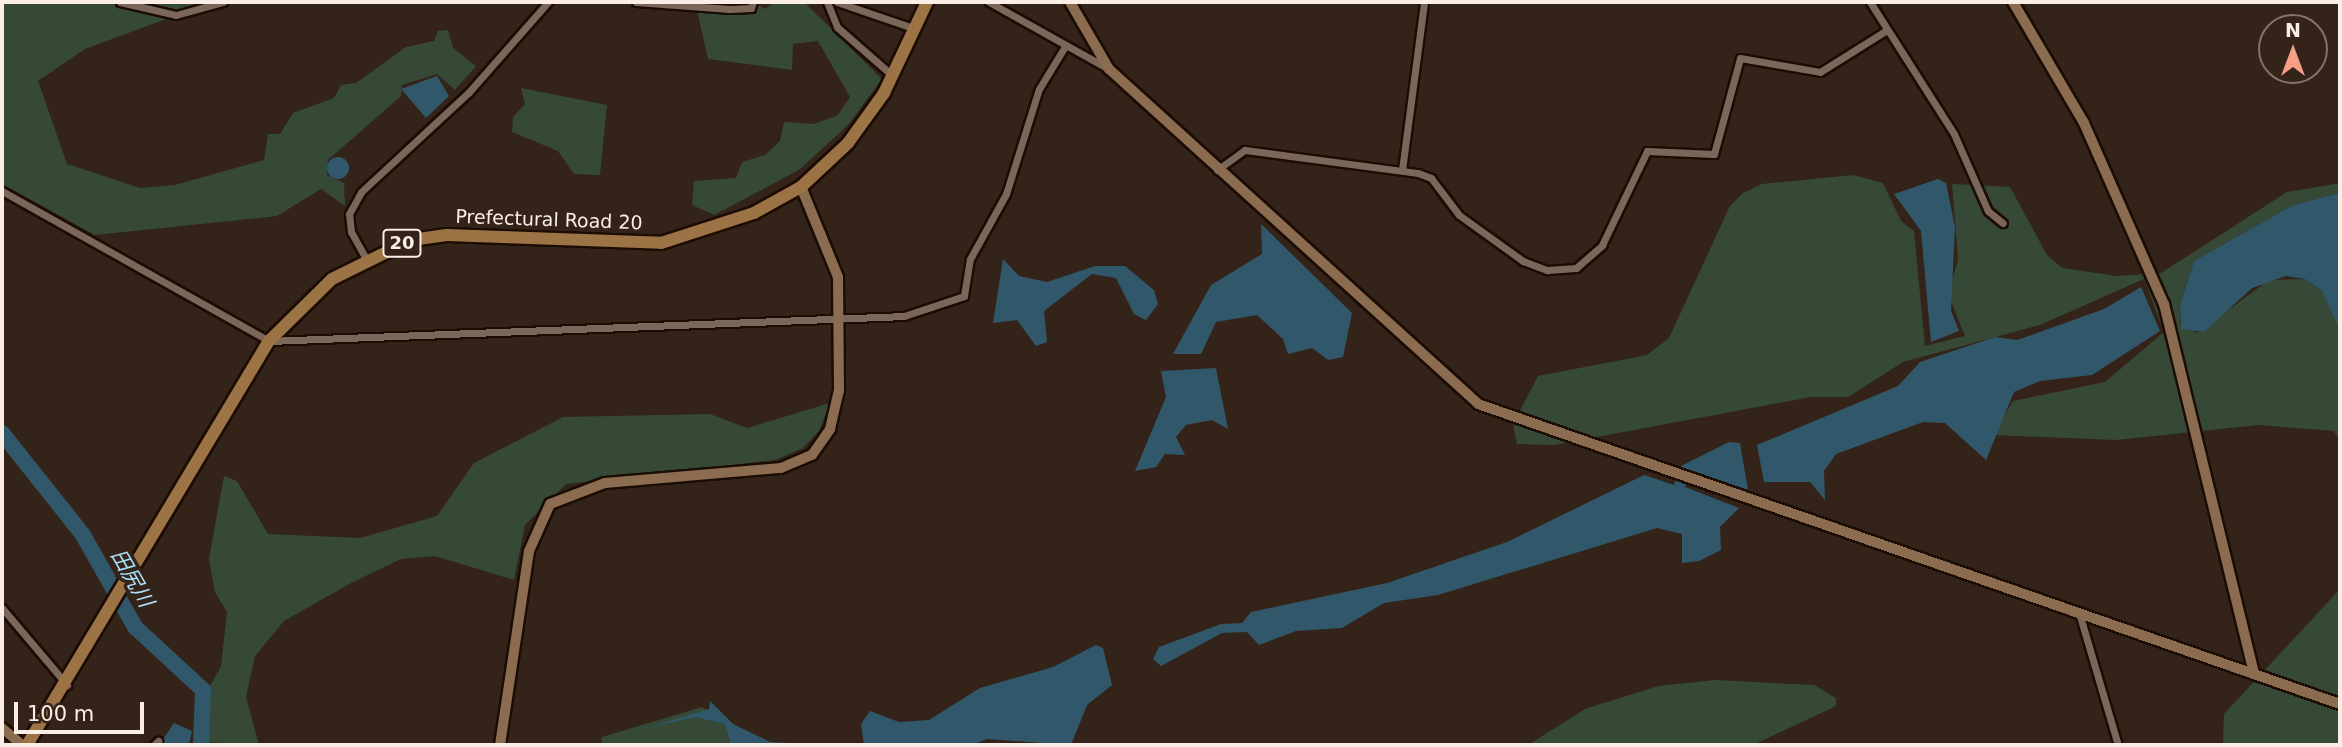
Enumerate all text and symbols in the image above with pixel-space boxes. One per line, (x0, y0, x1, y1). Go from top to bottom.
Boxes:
north arrow (2258, 14, 2328, 84)
text: N (2285, 19, 2301, 41)
street label: Prefectural Road 20 (455, 205, 643, 235)
road number: 20 (381, 229, 423, 258)
water label: 田尻川 (105, 544, 159, 612)
scale bar (18, 688, 147, 732)
text: 100 m (27, 702, 94, 726)

